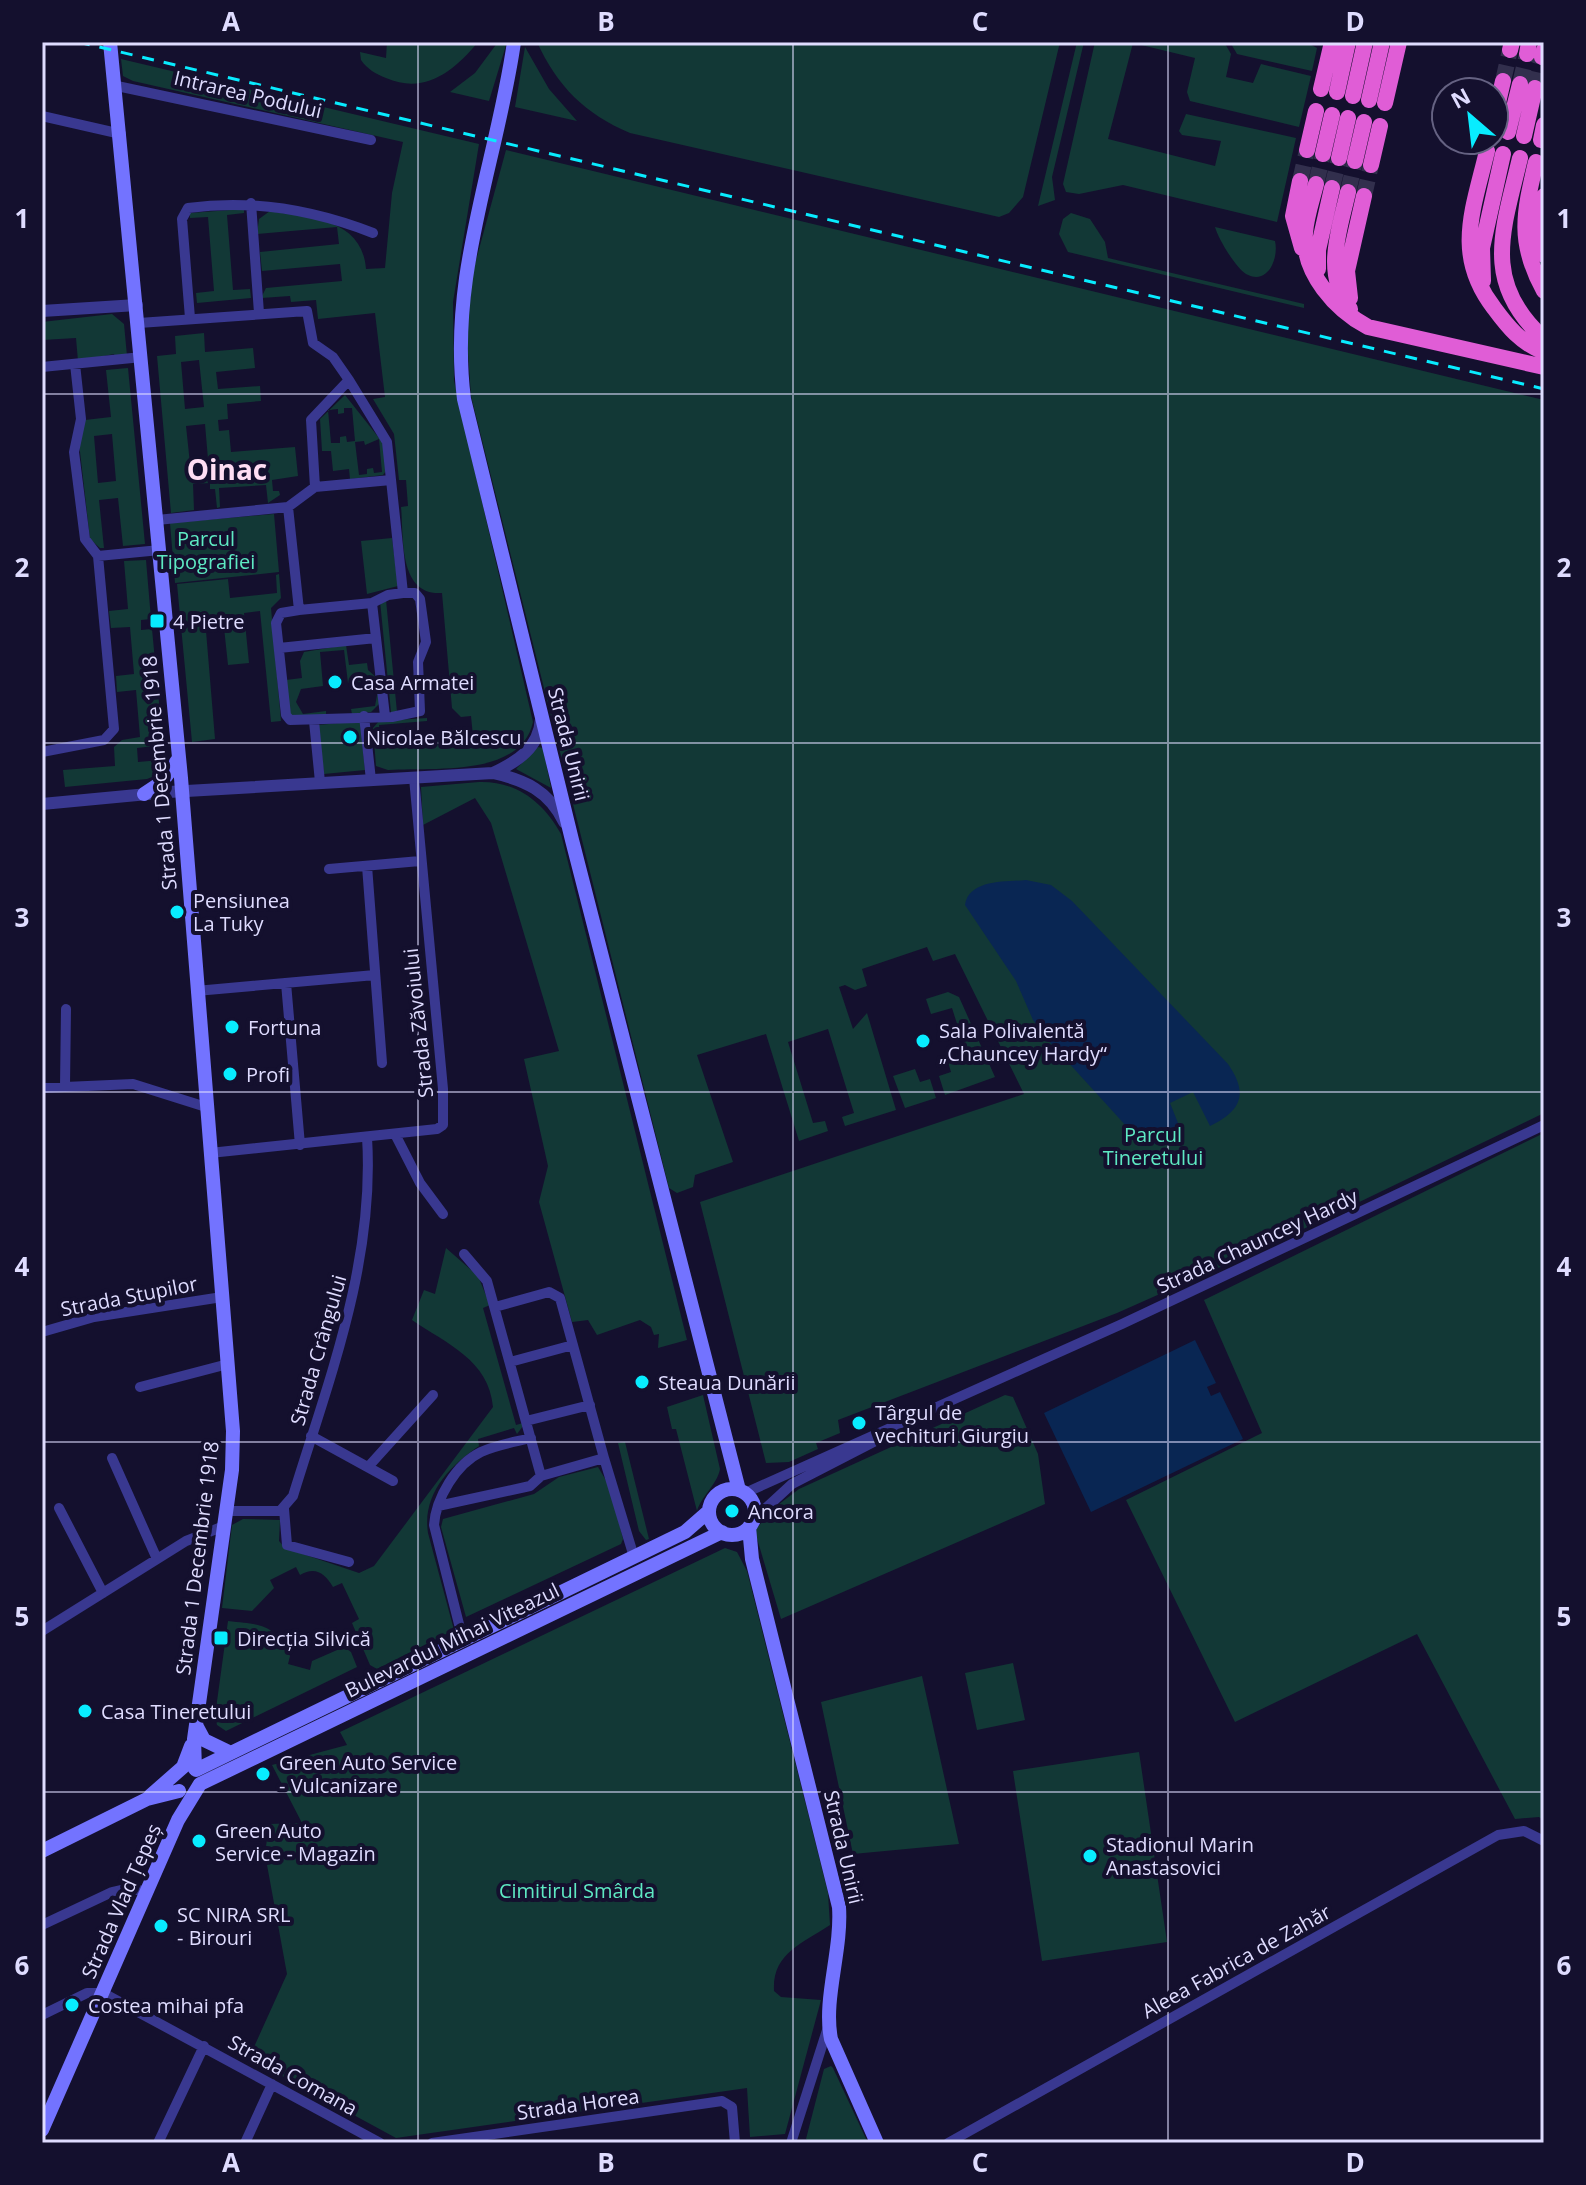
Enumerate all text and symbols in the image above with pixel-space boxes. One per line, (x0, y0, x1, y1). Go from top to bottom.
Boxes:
text: A (222, 3, 240, 39)
text: B (597, 3, 615, 39)
text: C (972, 3, 988, 39)
text: D (1345, 3, 1365, 39)
street label: Intrarea Podului (171, 64, 325, 124)
north arrow (1430, 76, 1510, 156)
text: N (1445, 80, 1475, 115)
text: 1 (15, 200, 29, 236)
text: 1 (1557, 200, 1571, 236)
district label: Oinac (187, 450, 267, 488)
park label: Parcul Tipografiei (157, 525, 255, 575)
text: 2 (15, 549, 30, 585)
text: 2 (1557, 549, 1572, 585)
place label: 4 Pietre (173, 608, 244, 635)
marker: 4 Pietre (148, 612, 166, 630)
street label: Strada 1 Decembrie 1918 (135, 655, 183, 891)
place label: Casa Armatei (351, 669, 474, 696)
marker: Casa Armatei (326, 673, 344, 691)
street label: Strada Unirii (542, 684, 596, 804)
place label: Nicolae Bălcescu (366, 724, 522, 751)
marker: Nicolae Bălcescu (341, 728, 359, 746)
place label: Pensiunea La Tuky (193, 887, 290, 937)
text: 3 (15, 899, 29, 935)
text: 3 (1557, 899, 1571, 935)
marker: Pensiunea La Tuky (168, 903, 186, 921)
street label: Strada Zăvoiului (397, 947, 439, 1099)
place label: Fortuna (248, 1014, 321, 1041)
place label: Sala Polivalentă „Chauncey Hardy“ (939, 1017, 1107, 1067)
marker: Fortuna (223, 1018, 241, 1036)
marker: Sala Polivalentă „Chauncey Hardy“ (914, 1032, 932, 1050)
place label: Profi (246, 1061, 290, 1088)
marker: Profi (221, 1065, 239, 1083)
park label: Parcul Tineretului (1103, 1121, 1203, 1171)
street label: Strada Chauncey Hardy (1152, 1182, 1363, 1299)
text: 4 (15, 1248, 30, 1284)
text: 4 (1557, 1248, 1572, 1284)
street label: Strada Stupilor (58, 1270, 200, 1322)
street label: Strada Crângului (284, 1272, 352, 1428)
place label: Steaua Dunării (658, 1369, 795, 1396)
marker: Steaua Dunării (633, 1373, 651, 1391)
place label: Târgul de vechituri Giurgiu (875, 1399, 1029, 1449)
marker: Târgul de vechituri Giurgiu (850, 1414, 868, 1432)
street label: Strada 1 Decembrie 1918 (169, 1440, 225, 1676)
place label: Ancora (748, 1498, 814, 1525)
marker: Ancora (723, 1502, 741, 1520)
street label: Bulevardul Mihai Viteazul (340, 1576, 564, 1704)
text: 5 (15, 1598, 29, 1634)
text: 5 (1557, 1598, 1571, 1634)
place label: Direcția Silvică (237, 1625, 371, 1652)
marker: Direcția Silvică (212, 1629, 230, 1647)
place label: Casa Tineretului (101, 1698, 251, 1725)
marker: Casa Tineretului (76, 1702, 94, 1720)
place label: Green Auto Service - Vulcanizare (279, 1749, 457, 1799)
marker: Green Auto Service - Vulcanizare (254, 1765, 272, 1783)
street label: Strada Unirii (818, 1787, 870, 1907)
place label: Green Auto Service - Magazin (215, 1817, 376, 1867)
street label: Strada Vlad Țepeș (75, 1819, 167, 1983)
place label: Stadionul Marin Anastasovici (1106, 1831, 1254, 1881)
marker: Green Auto Service - Magazin (190, 1832, 208, 1850)
marker: Stadionul Marin Anastasovici (1081, 1847, 1099, 1865)
park label: Cimitirul Smârda (499, 1877, 655, 1904)
street label: Aleea Fabrica de Zahăr (1137, 1898, 1335, 2024)
place label: SC NIRA SRL - Birouri (177, 1901, 290, 1951)
marker: SC NIRA SRL - Birouri (152, 1917, 170, 1935)
text: 6 (15, 1947, 30, 1983)
text: 6 (1557, 1947, 1572, 1983)
place label: Costea mihai pfa (88, 1992, 244, 2019)
marker: Costea mihai pfa (63, 1996, 81, 2014)
street label: Strada Comana (224, 2028, 362, 2122)
street label: Strada Horea (515, 2082, 641, 2126)
text: A (222, 2144, 240, 2180)
text: B (597, 2144, 615, 2180)
text: C (972, 2144, 988, 2180)
text: D (1345, 2144, 1365, 2180)

